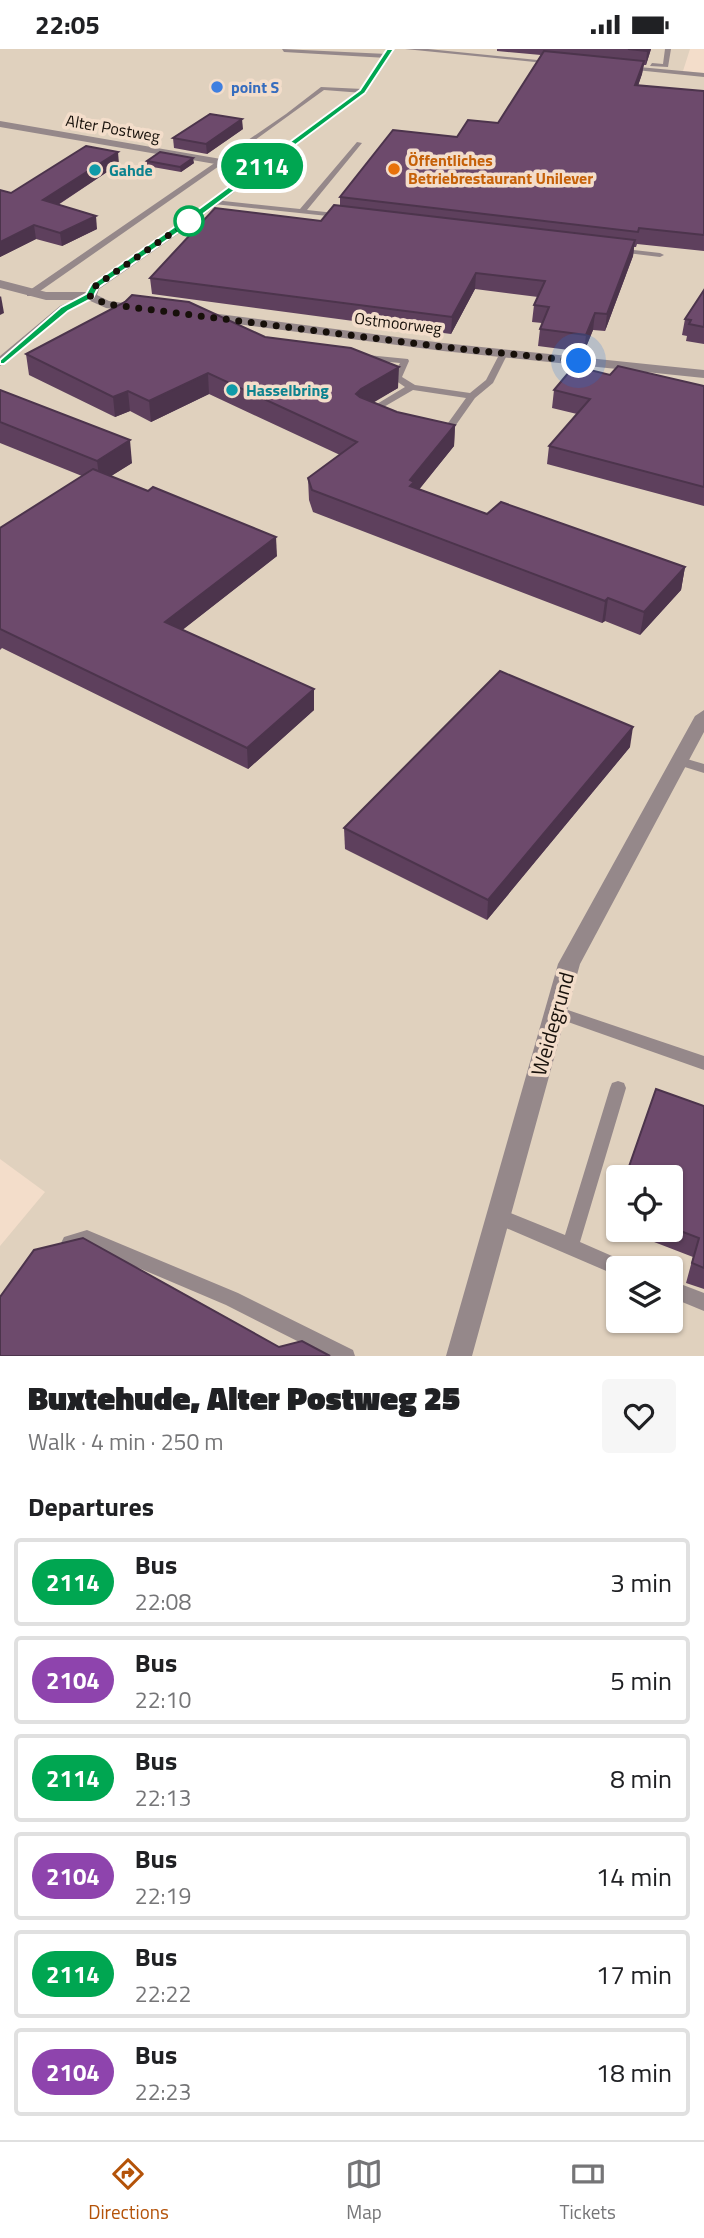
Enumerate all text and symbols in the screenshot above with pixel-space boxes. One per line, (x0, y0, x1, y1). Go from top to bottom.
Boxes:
text: 22:05 (35, 5, 100, 44)
place label: point S (231, 75, 280, 99)
marker: point S (209, 79, 225, 95)
street label: Alter Postweg (64, 108, 162, 148)
line badge: 2114 (213, 143, 311, 189)
text: 2114 (235, 148, 289, 184)
place label: Öffentliches Betriebrestaurant Unilever (408, 148, 593, 190)
place label: Gahde (109, 158, 153, 182)
marker: Öffentliches Betriebrestaurant Unilever (386, 161, 402, 177)
marker: Gahde (87, 162, 103, 178)
unlabelled marker (174, 206, 204, 236)
street label: Ostmoorweg (353, 306, 443, 340)
your location (561, 343, 596, 378)
place label: Hasselbring (246, 378, 329, 402)
marker: Hasselbring (224, 382, 240, 398)
street label: Weidegrund (522, 968, 582, 1079)
map controls (606, 1165, 683, 1333)
button: locate (606, 1165, 683, 1242)
button: layers (606, 1256, 683, 1333)
text: Buxtehude, Alter Postweg 25 (28, 1373, 460, 1423)
button: heart (602, 1379, 676, 1453)
text: Walk · 4 min · 250 m (28, 1424, 224, 1459)
text: Departures (28, 1487, 154, 1526)
text: Bus (135, 1545, 177, 1584)
text: 3 min (610, 1563, 672, 1602)
text: 2114 (46, 1564, 100, 1600)
text: 22:08 (135, 1584, 191, 1619)
text: Bus (135, 1643, 177, 1682)
text: 5 min (610, 1661, 672, 1700)
text: 2104 (46, 1662, 100, 1698)
text: 22:10 (135, 1682, 191, 1717)
text: Bus (135, 1741, 177, 1780)
text: 8 min (610, 1759, 672, 1798)
text: 2114 (46, 1760, 100, 1796)
text: 22:13 (135, 1780, 191, 1815)
text: Bus (135, 1839, 177, 1878)
text: 14 min (596, 1857, 672, 1896)
text: 2104 (46, 1858, 100, 1894)
text: 22:19 (135, 1878, 191, 1913)
text: Bus (135, 1937, 177, 1976)
text: 17 min (596, 1955, 672, 1994)
text: 2114 (46, 1956, 100, 1992)
text: 22:22 (135, 1976, 191, 2011)
text: Bus (135, 2035, 177, 2074)
text: 18 min (596, 2053, 672, 2092)
text: 2104 (46, 2054, 100, 2090)
text: 22:23 (135, 2074, 191, 2109)
tab: Directions (88, 2155, 169, 2226)
tab: Map (345, 2155, 383, 2226)
tab: Tickets (559, 2155, 616, 2226)

